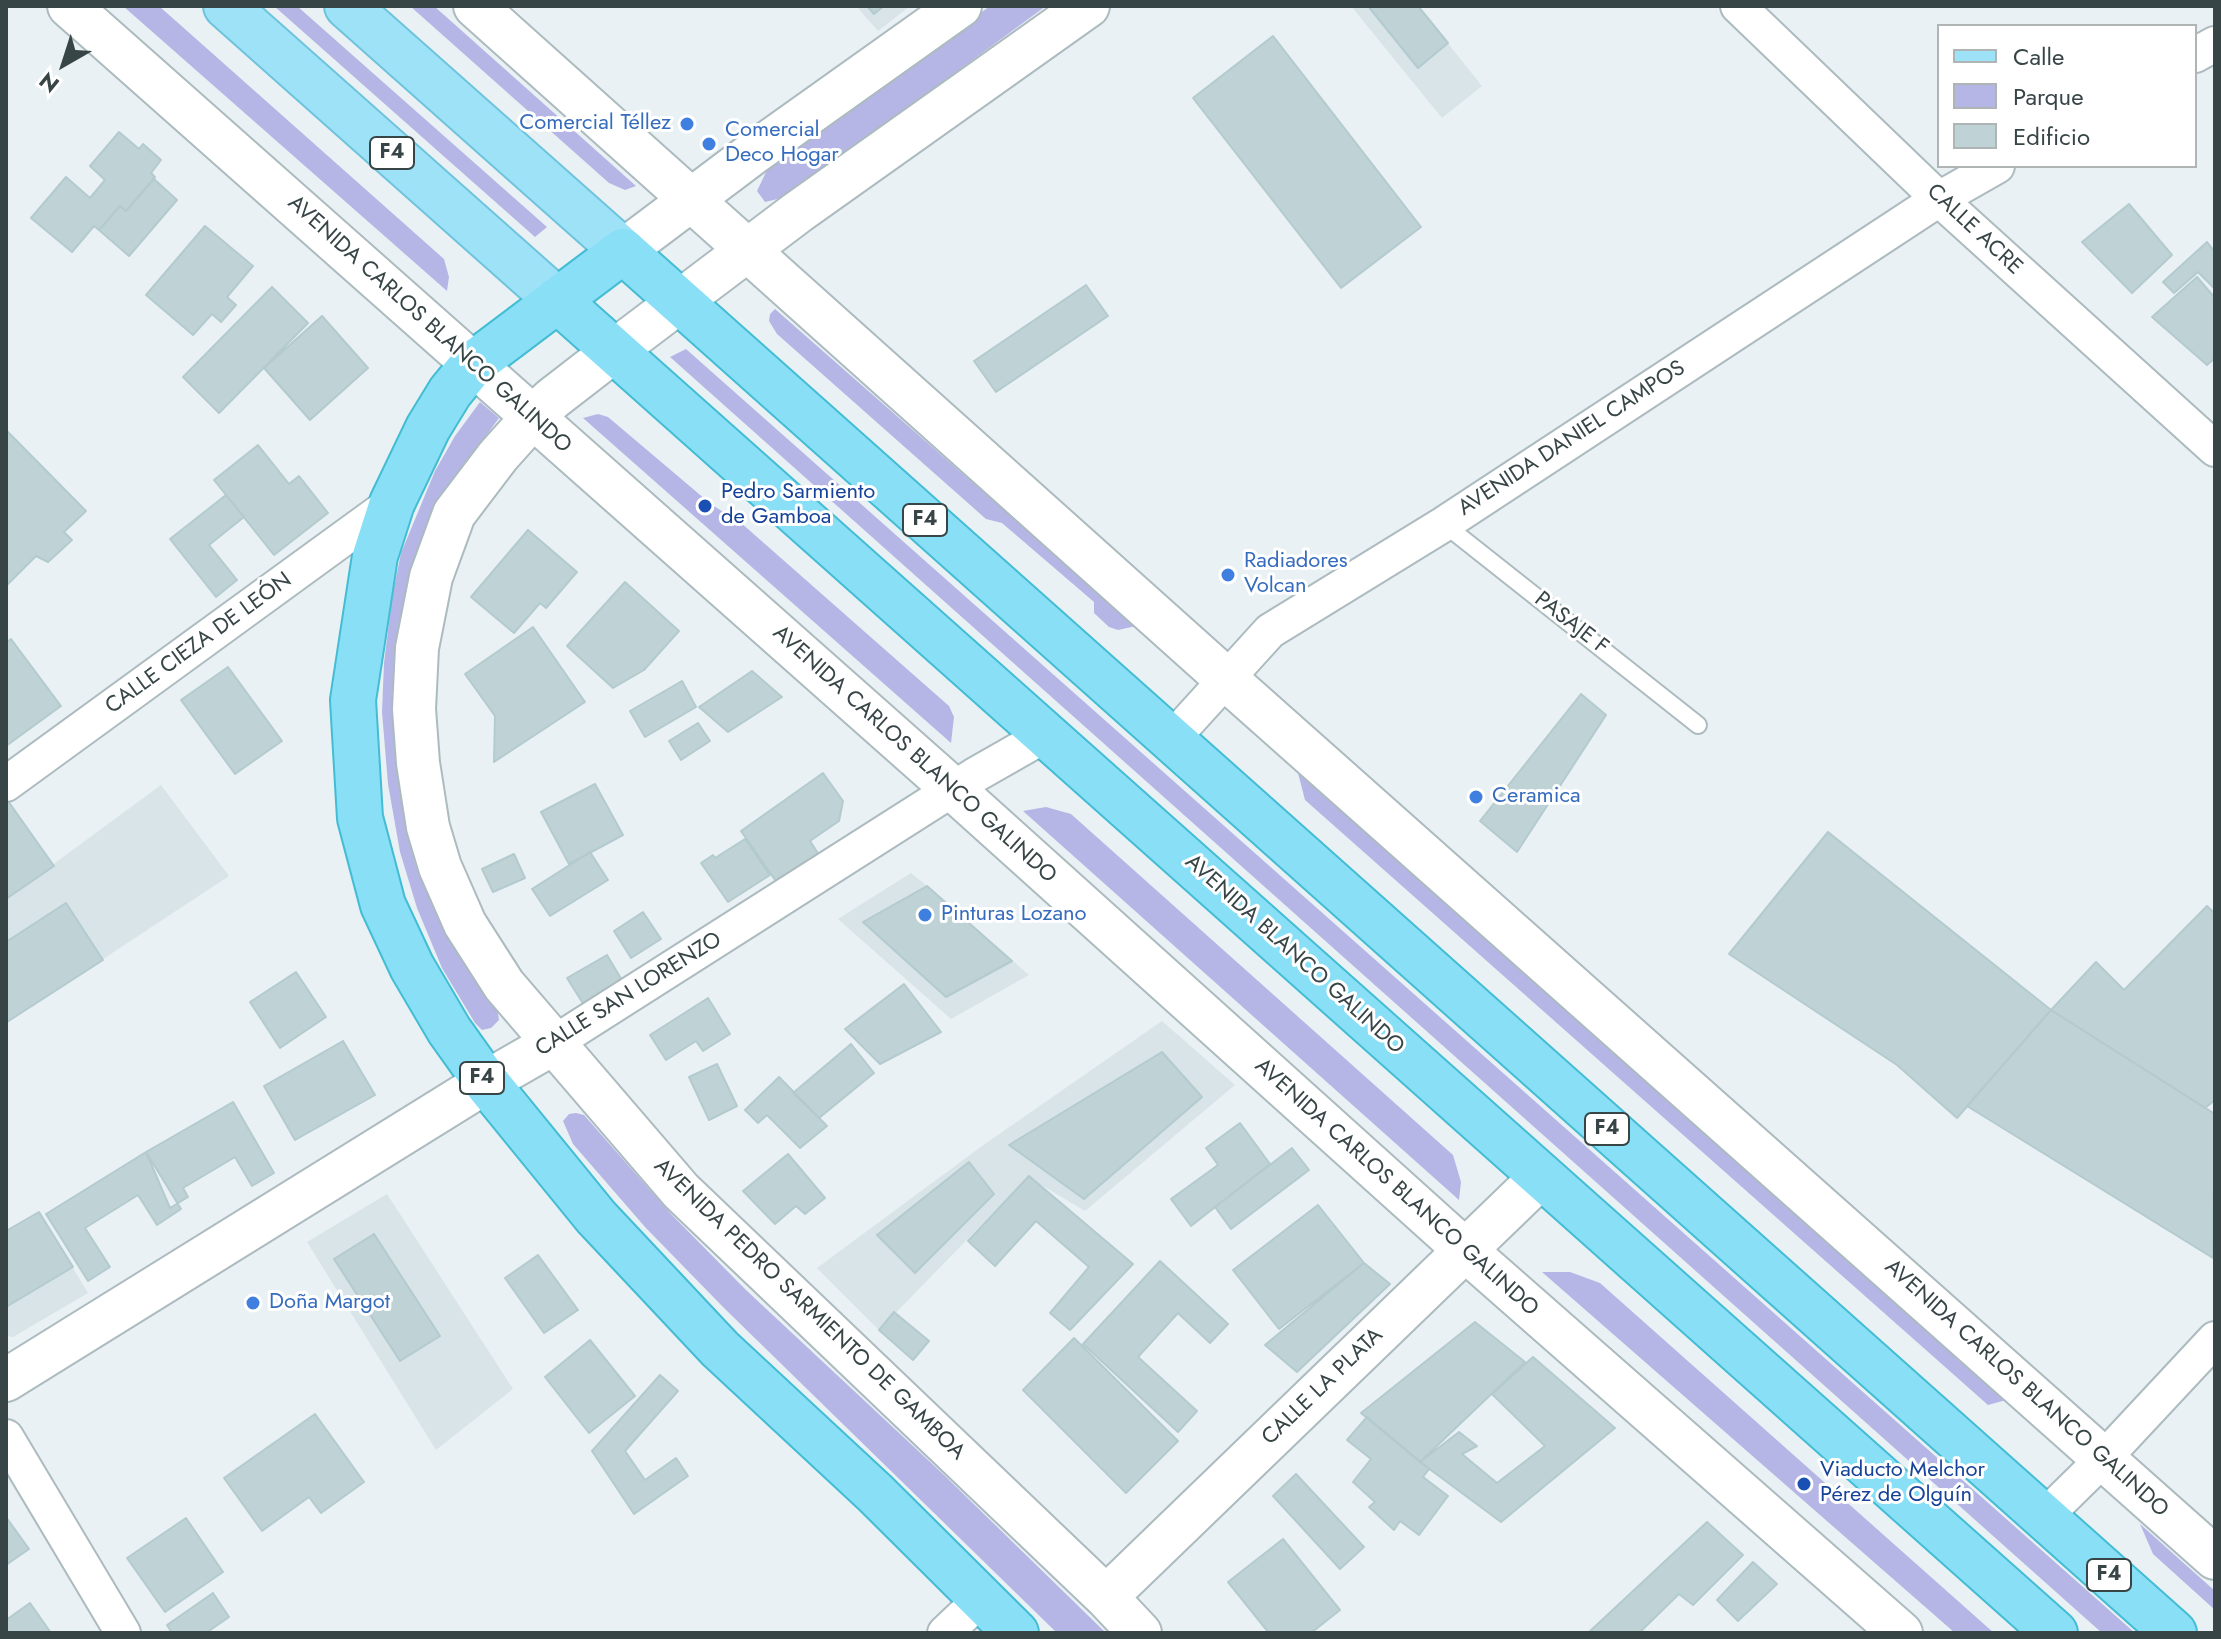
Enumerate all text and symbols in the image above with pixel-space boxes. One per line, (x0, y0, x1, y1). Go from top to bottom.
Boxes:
north arrow (24, 24, 104, 104)
legend (1937, 24, 2197, 168)
text: Calle (2013, 39, 2064, 74)
text: N (32, 65, 66, 101)
text: Parque (2013, 79, 2084, 114)
place label: Comercial Téllez (519, 111, 671, 137)
marker: Comercial Téllez (678, 115, 696, 133)
place label: Comercial Deco Hogar (725, 118, 839, 170)
text: Edificio (2013, 119, 2090, 154)
marker: Comercial Deco Hogar (700, 135, 718, 153)
road number: F4 (370, 137, 414, 169)
street label: CALLE ACRE (1921, 179, 2027, 281)
street label: AVENIDA CARLOS BLANCO GALINDO (282, 190, 576, 460)
street label: AVENIDA DANIEL CAMPOS (1454, 356, 1690, 522)
place label: Pedro Sarmiento de Gamboa (721, 480, 875, 532)
marker: Pedro Sarmiento de Gamboa (696, 497, 714, 515)
road number: F4 (903, 504, 947, 536)
place label: Radiadores Volcan (1244, 549, 1348, 600)
marker: Radiadores Volcan (1219, 566, 1237, 584)
street label: CALLE CIEZA DE LEÓN (101, 568, 297, 720)
street label: PASAJE F (1529, 587, 1613, 661)
street label: AVENIDA CARLOS BLANCO GALINDO (767, 620, 1061, 890)
place label: Ceramica (1492, 784, 1581, 810)
marker: Ceramica (1467, 788, 1485, 806)
street label: AVENIDA BLANCO GALINDO (1179, 850, 1409, 1060)
place label: Pinturas Lozano (941, 902, 1087, 928)
marker: Pinturas Lozano (916, 906, 934, 924)
street label: CALLE SAN LORENZO (531, 927, 727, 1063)
street label: AVENIDA CARLOS BLANCO GALINDO (1249, 1053, 1543, 1323)
road number: F4 (460, 1062, 504, 1094)
road number: F4 (1585, 1113, 1629, 1145)
street label: AVENIDA PEDRO SARMIENTO DE GAMBOA (648, 1154, 970, 1466)
street label: AVENIDA CARLOS BLANCO GALINDO (1879, 1254, 2173, 1524)
place label: Doña Margot (269, 1290, 390, 1316)
marker: Doña Margot (244, 1294, 262, 1312)
street label: CALLE LA PLATA (1257, 1323, 1389, 1451)
place label: Viaducto Melchor Pérez de Olguín (1820, 1458, 1985, 1510)
marker: Viaducto Melchor Pérez de Olguín (1795, 1475, 1813, 1493)
road number: F4 (2087, 1559, 2131, 1591)

